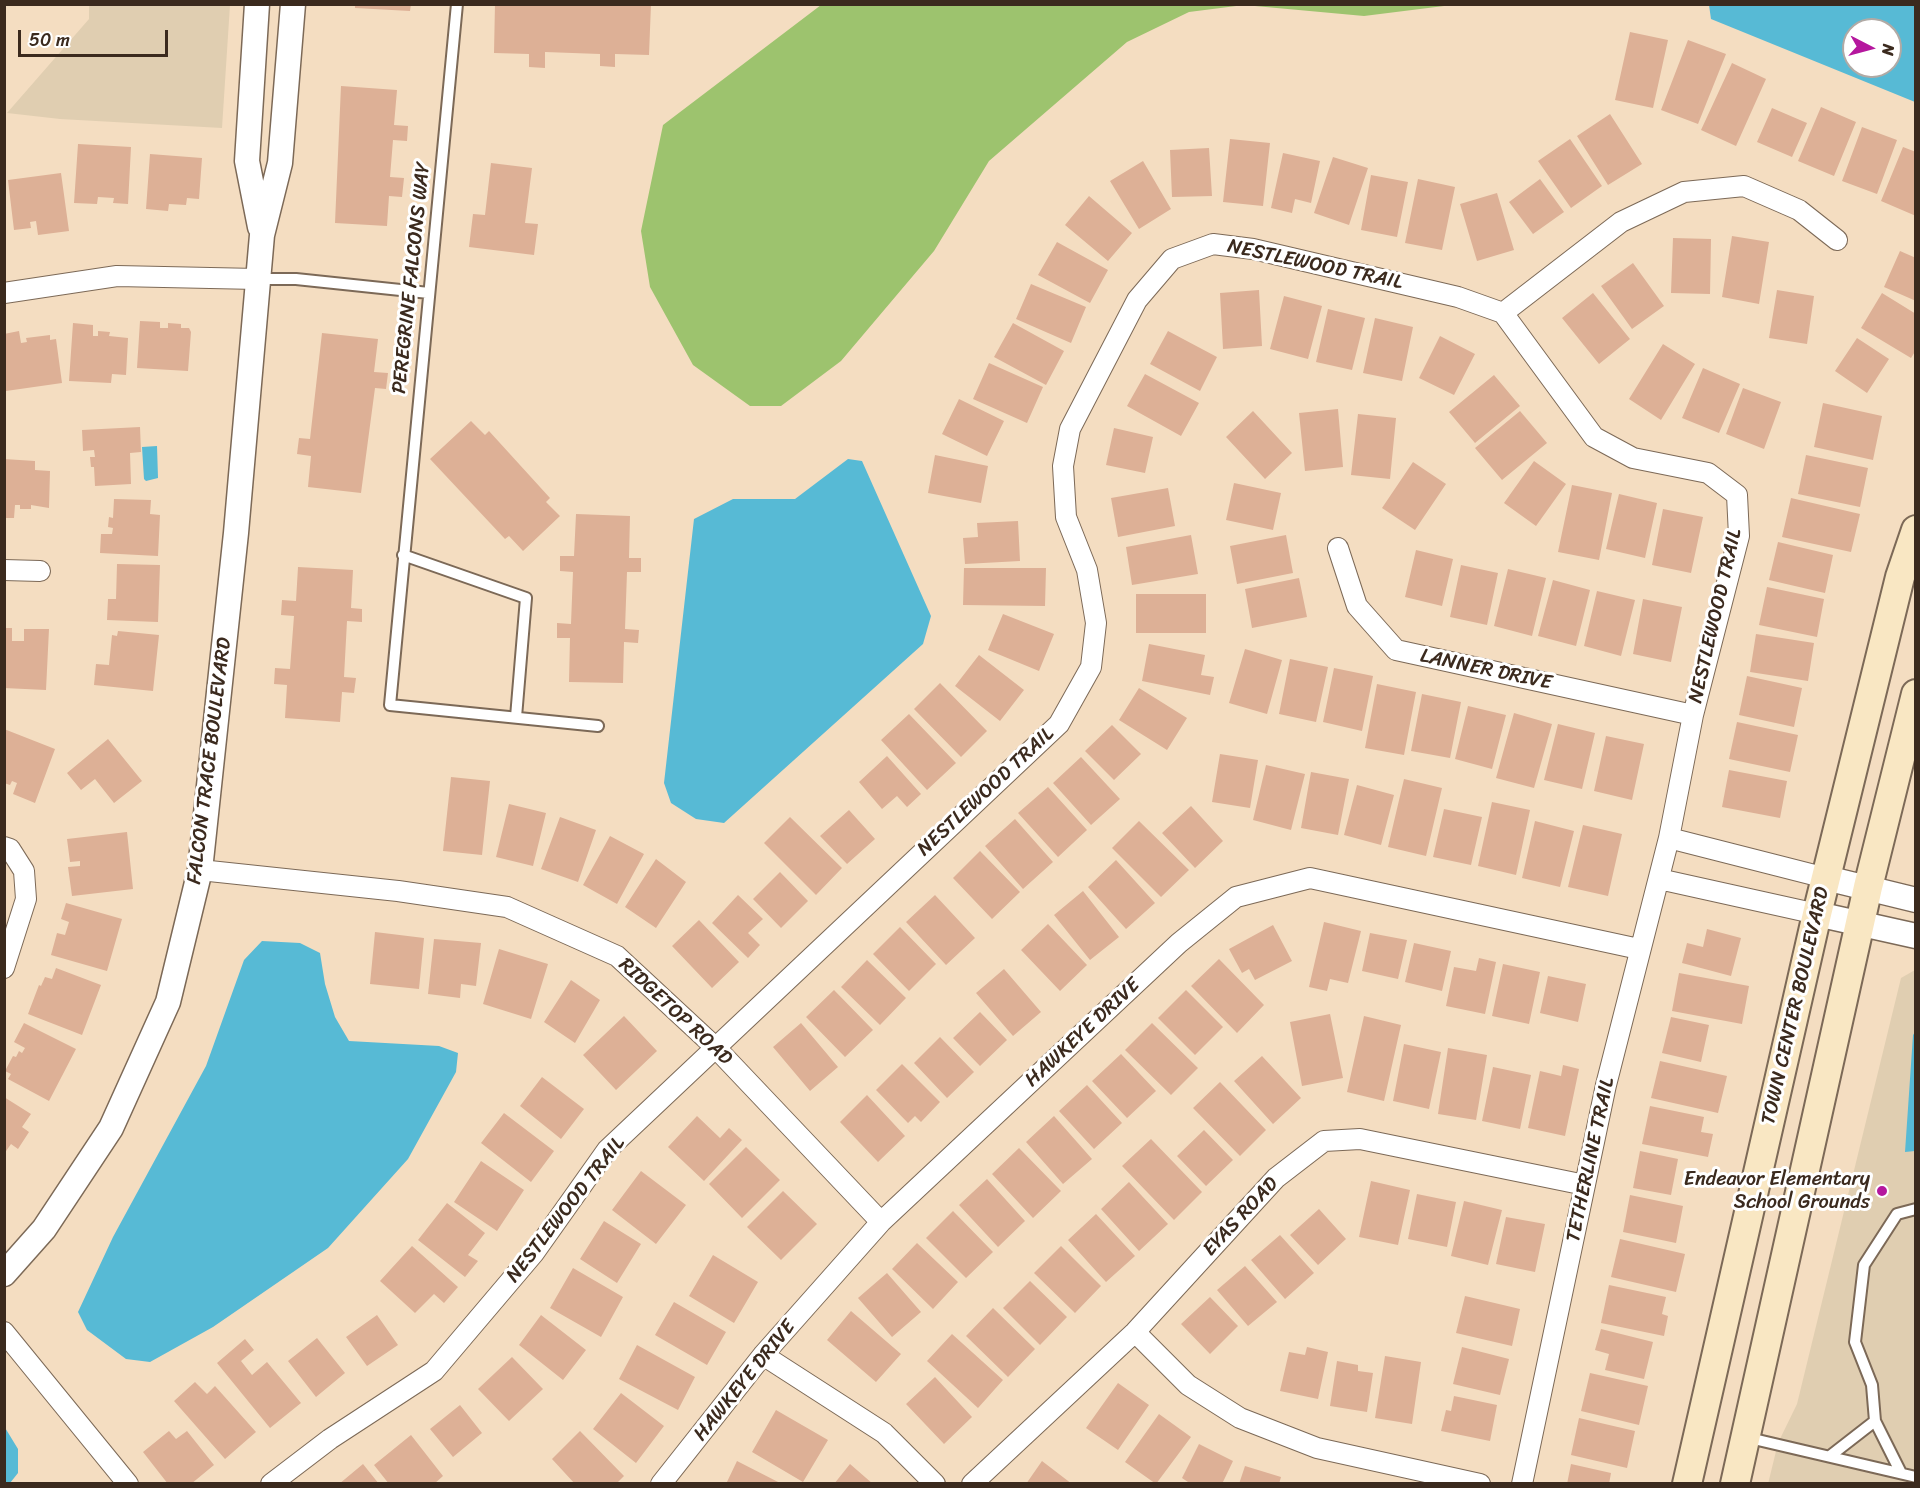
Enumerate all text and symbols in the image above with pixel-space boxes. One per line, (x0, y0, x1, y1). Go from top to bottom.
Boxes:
scale bar (21, 18, 171, 56)
north arrow (1842, 18, 1902, 78)
text: 50 m (29, 24, 70, 56)
text: N (1873, 43, 1903, 57)
street label: PEREGRINE FALCONS WAY (388, 161, 436, 395)
street label: NESTLEWOOD TRAIL (1225, 235, 1405, 295)
street label: NESTLEWOOD TRAIL (1684, 526, 1748, 706)
street label: FALCON TRACE BOULEVARD (183, 636, 237, 886)
street label: LANNER DRIVE (1418, 644, 1554, 696)
street label: NESTLEWOOD TRAIL (913, 722, 1059, 862)
street label: TOWN CENTER BOULEVARD (1757, 885, 1835, 1127)
street label: RIDGETOP ROAD (613, 953, 737, 1071)
street label: HAWKEYE DRIVE (1021, 974, 1145, 1092)
street label: TETHERLINE TRAIL (1562, 1075, 1620, 1245)
street label: NESTLEWOOD TRAIL (502, 1132, 630, 1288)
place label: Endeavor Elementary School Grounds (1684, 1168, 1870, 1215)
street label: EYAS ROAD (1198, 1172, 1284, 1262)
marker: Endeavor Elementary School Grounds (1875, 1184, 1889, 1198)
street label: HAWKEYE DRIVE (689, 1316, 801, 1446)

